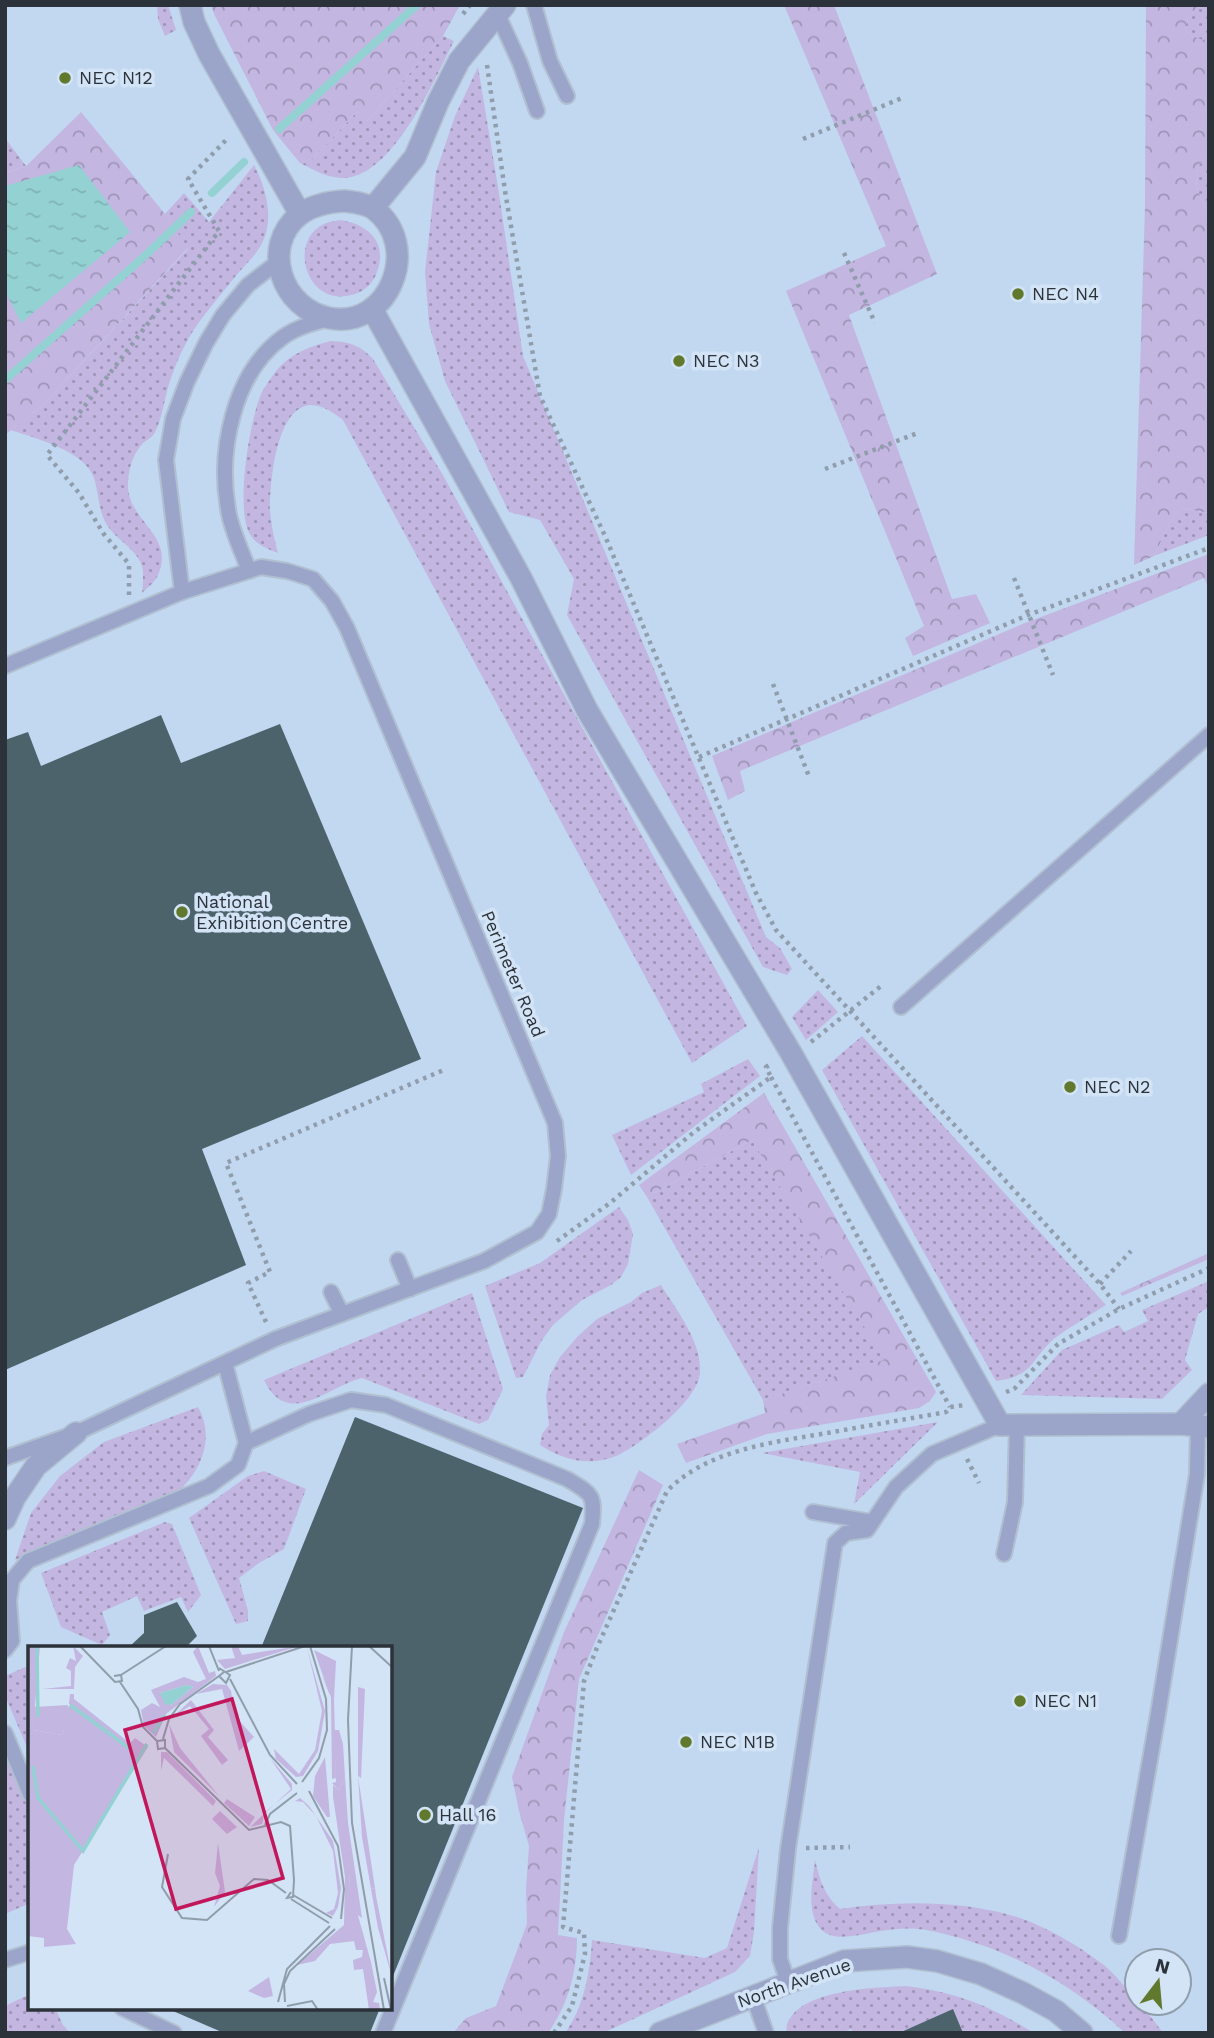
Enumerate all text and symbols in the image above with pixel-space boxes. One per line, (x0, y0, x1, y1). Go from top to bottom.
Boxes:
place label: NEC N12 (79, 67, 153, 88)
marker: NEC N12 (57, 70, 73, 86)
place label: NEC N4 (1032, 283, 1099, 304)
marker: NEC N4 (1010, 286, 1026, 302)
place label: NEC N3 (693, 350, 760, 371)
marker: NEC N3 (671, 353, 687, 369)
place label: National Exhibition Centre (196, 891, 348, 933)
marker: National Exhibition Centre (174, 904, 190, 920)
street label: Perimeter Road (477, 907, 550, 1040)
place label: NEC N2 (1084, 1076, 1151, 1097)
marker: NEC N2 (1062, 1079, 1078, 1095)
inset map (28, 1646, 392, 2010)
place label: NEC N1 (1034, 1690, 1097, 1711)
marker: NEC N1 (1012, 1693, 1028, 1709)
place label: NEC N1B (700, 1731, 775, 1752)
marker: NEC N1B (678, 1734, 694, 1750)
place label: Hall 16 (439, 1804, 496, 1825)
marker: Hall 16 (417, 1807, 433, 1823)
north arrow (1123, 1947, 1193, 2017)
street label: North Avenue (734, 1953, 853, 2012)
text: N (1153, 1953, 1172, 1979)

